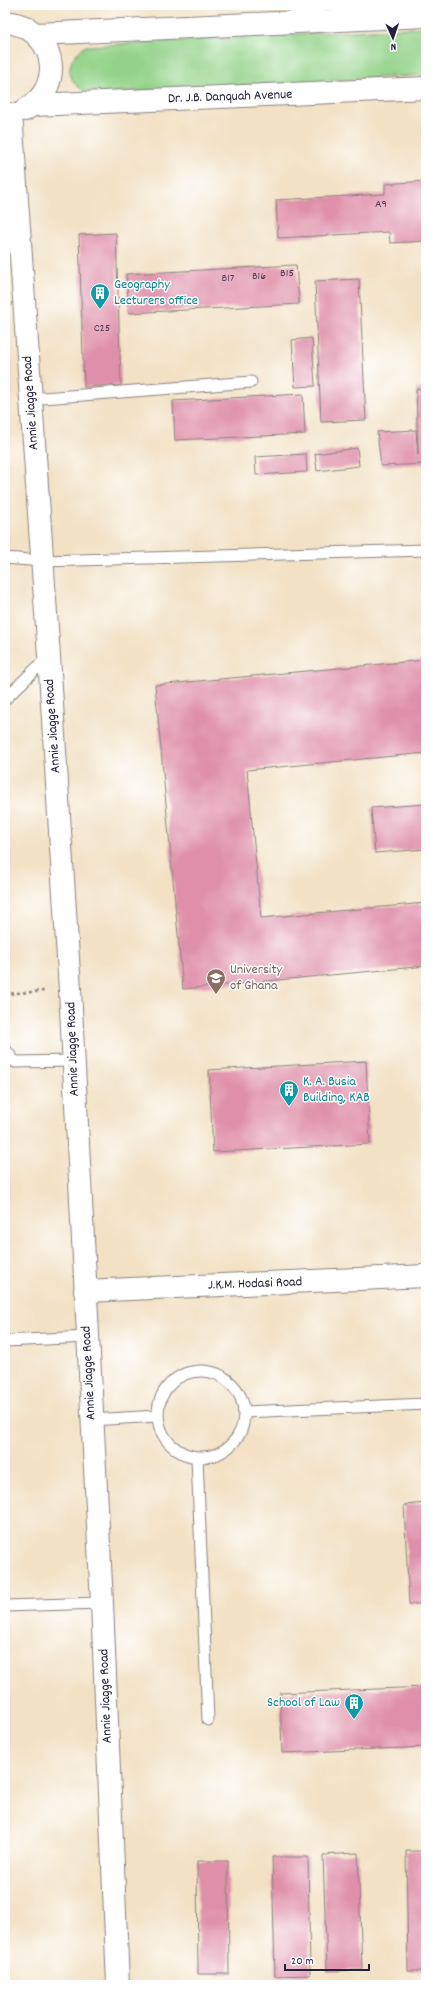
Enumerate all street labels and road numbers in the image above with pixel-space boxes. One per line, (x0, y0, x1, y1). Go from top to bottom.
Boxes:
street label: Dr. J.B. Danquah Avenue (167, 85, 293, 109)
street label: Annie Jiagge Road (18, 355, 44, 451)
street label: Annie Jiagge Road (40, 678, 66, 774)
street label: Annie Jiagge Road (61, 1001, 85, 1097)
street label: J.K.M. Hodasi Road (208, 1272, 302, 1296)
street label: Annie Jiagge Road (77, 1325, 101, 1421)
street label: Annie Jiagge Road (94, 1648, 118, 1744)

